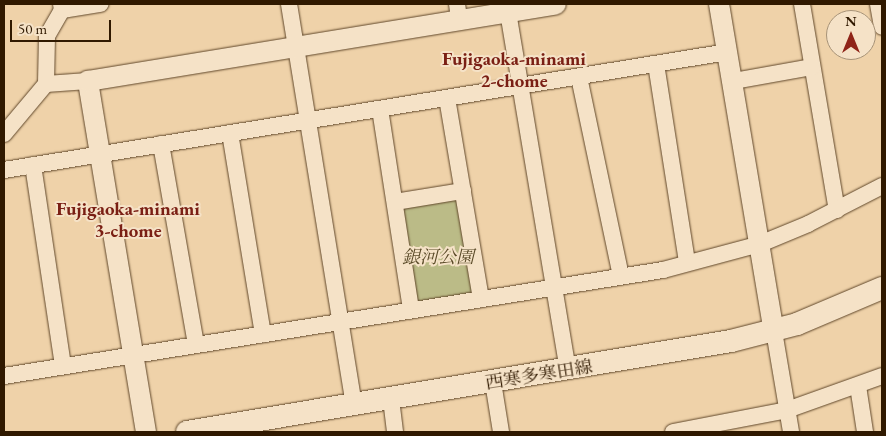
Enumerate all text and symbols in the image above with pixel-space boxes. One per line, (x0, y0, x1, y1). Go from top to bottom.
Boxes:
scale bar (12, 10, 114, 42)
north arrow (826, 10, 876, 60)
text: N (845, 12, 857, 30)
text: 50 m (18, 19, 47, 38)
district label: Fujigaoka-minami 2-chome (442, 48, 586, 92)
district label: Fujigaoka-minami 3-chome (56, 198, 200, 242)
park label: 銀河公園 (402, 246, 474, 268)
street label: 西寒多寒田線 (484, 356, 594, 394)

